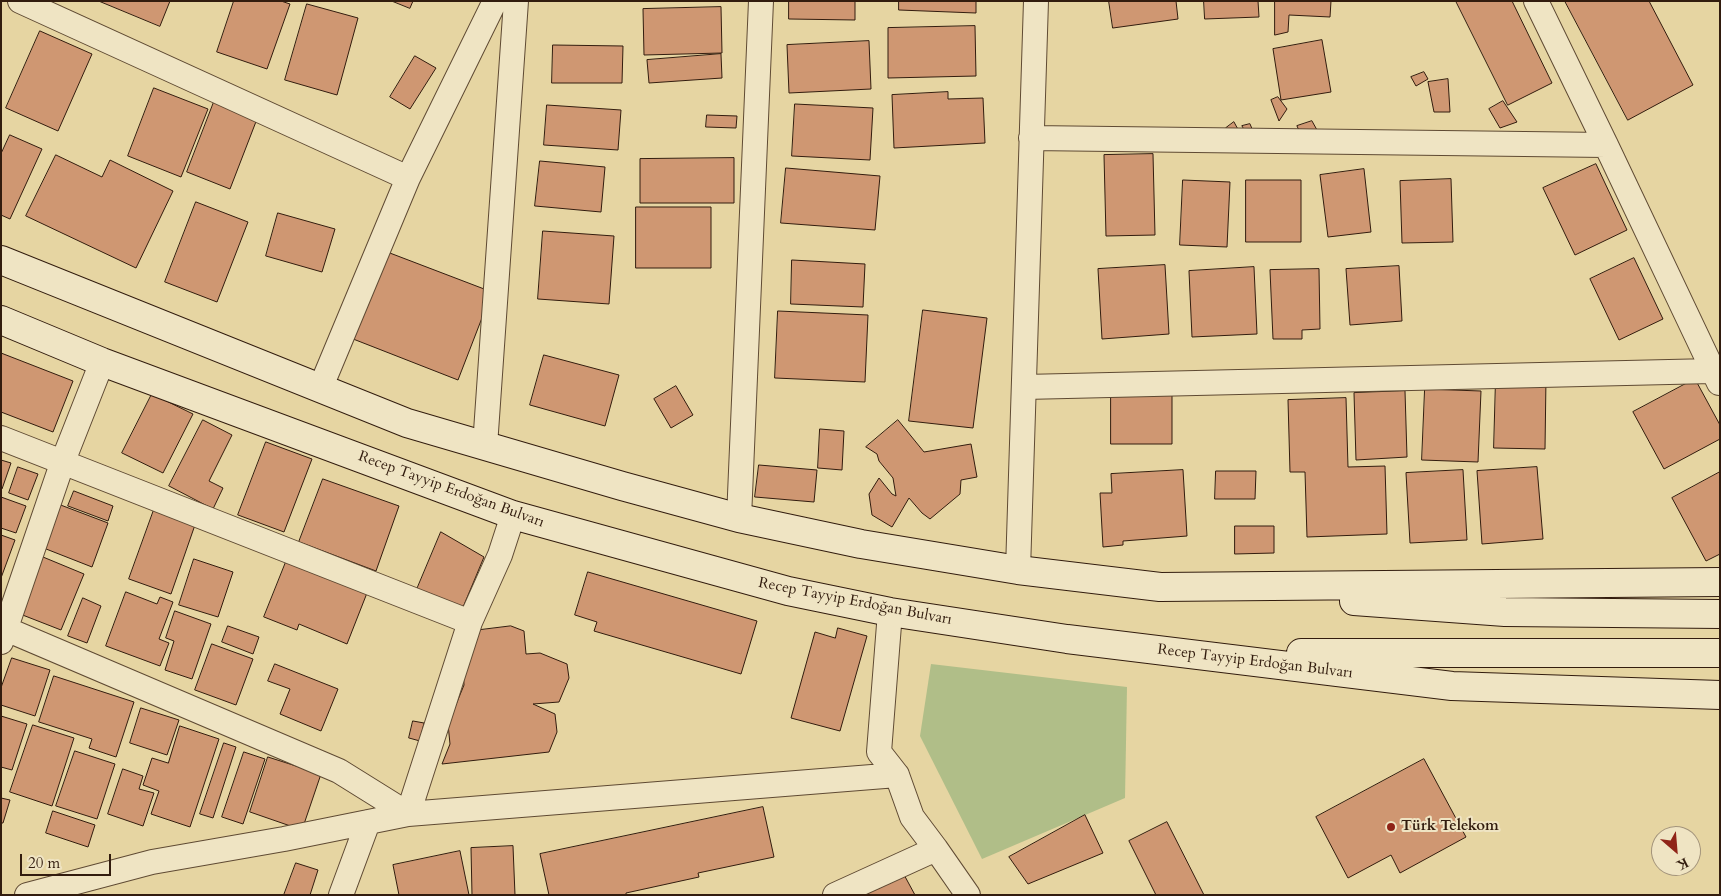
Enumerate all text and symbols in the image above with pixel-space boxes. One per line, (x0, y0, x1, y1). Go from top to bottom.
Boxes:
street label: Recep Tayyip Erdoğan Bulvarı (356, 448, 546, 532)
street label: Recep Tayyip Erdoğan Bulvarı (757, 574, 953, 630)
street label: Recep Tayyip Erdoğan Bulvarı (1156, 641, 1354, 683)
place label: Türk Telekom (1401, 818, 1499, 836)
marker: Türk Telekom (1385, 821, 1397, 833)
north arrow (1651, 826, 1701, 876)
scale bar (22, 844, 114, 876)
text: 20 m (28, 853, 60, 873)
text: K (1673, 853, 1692, 875)

